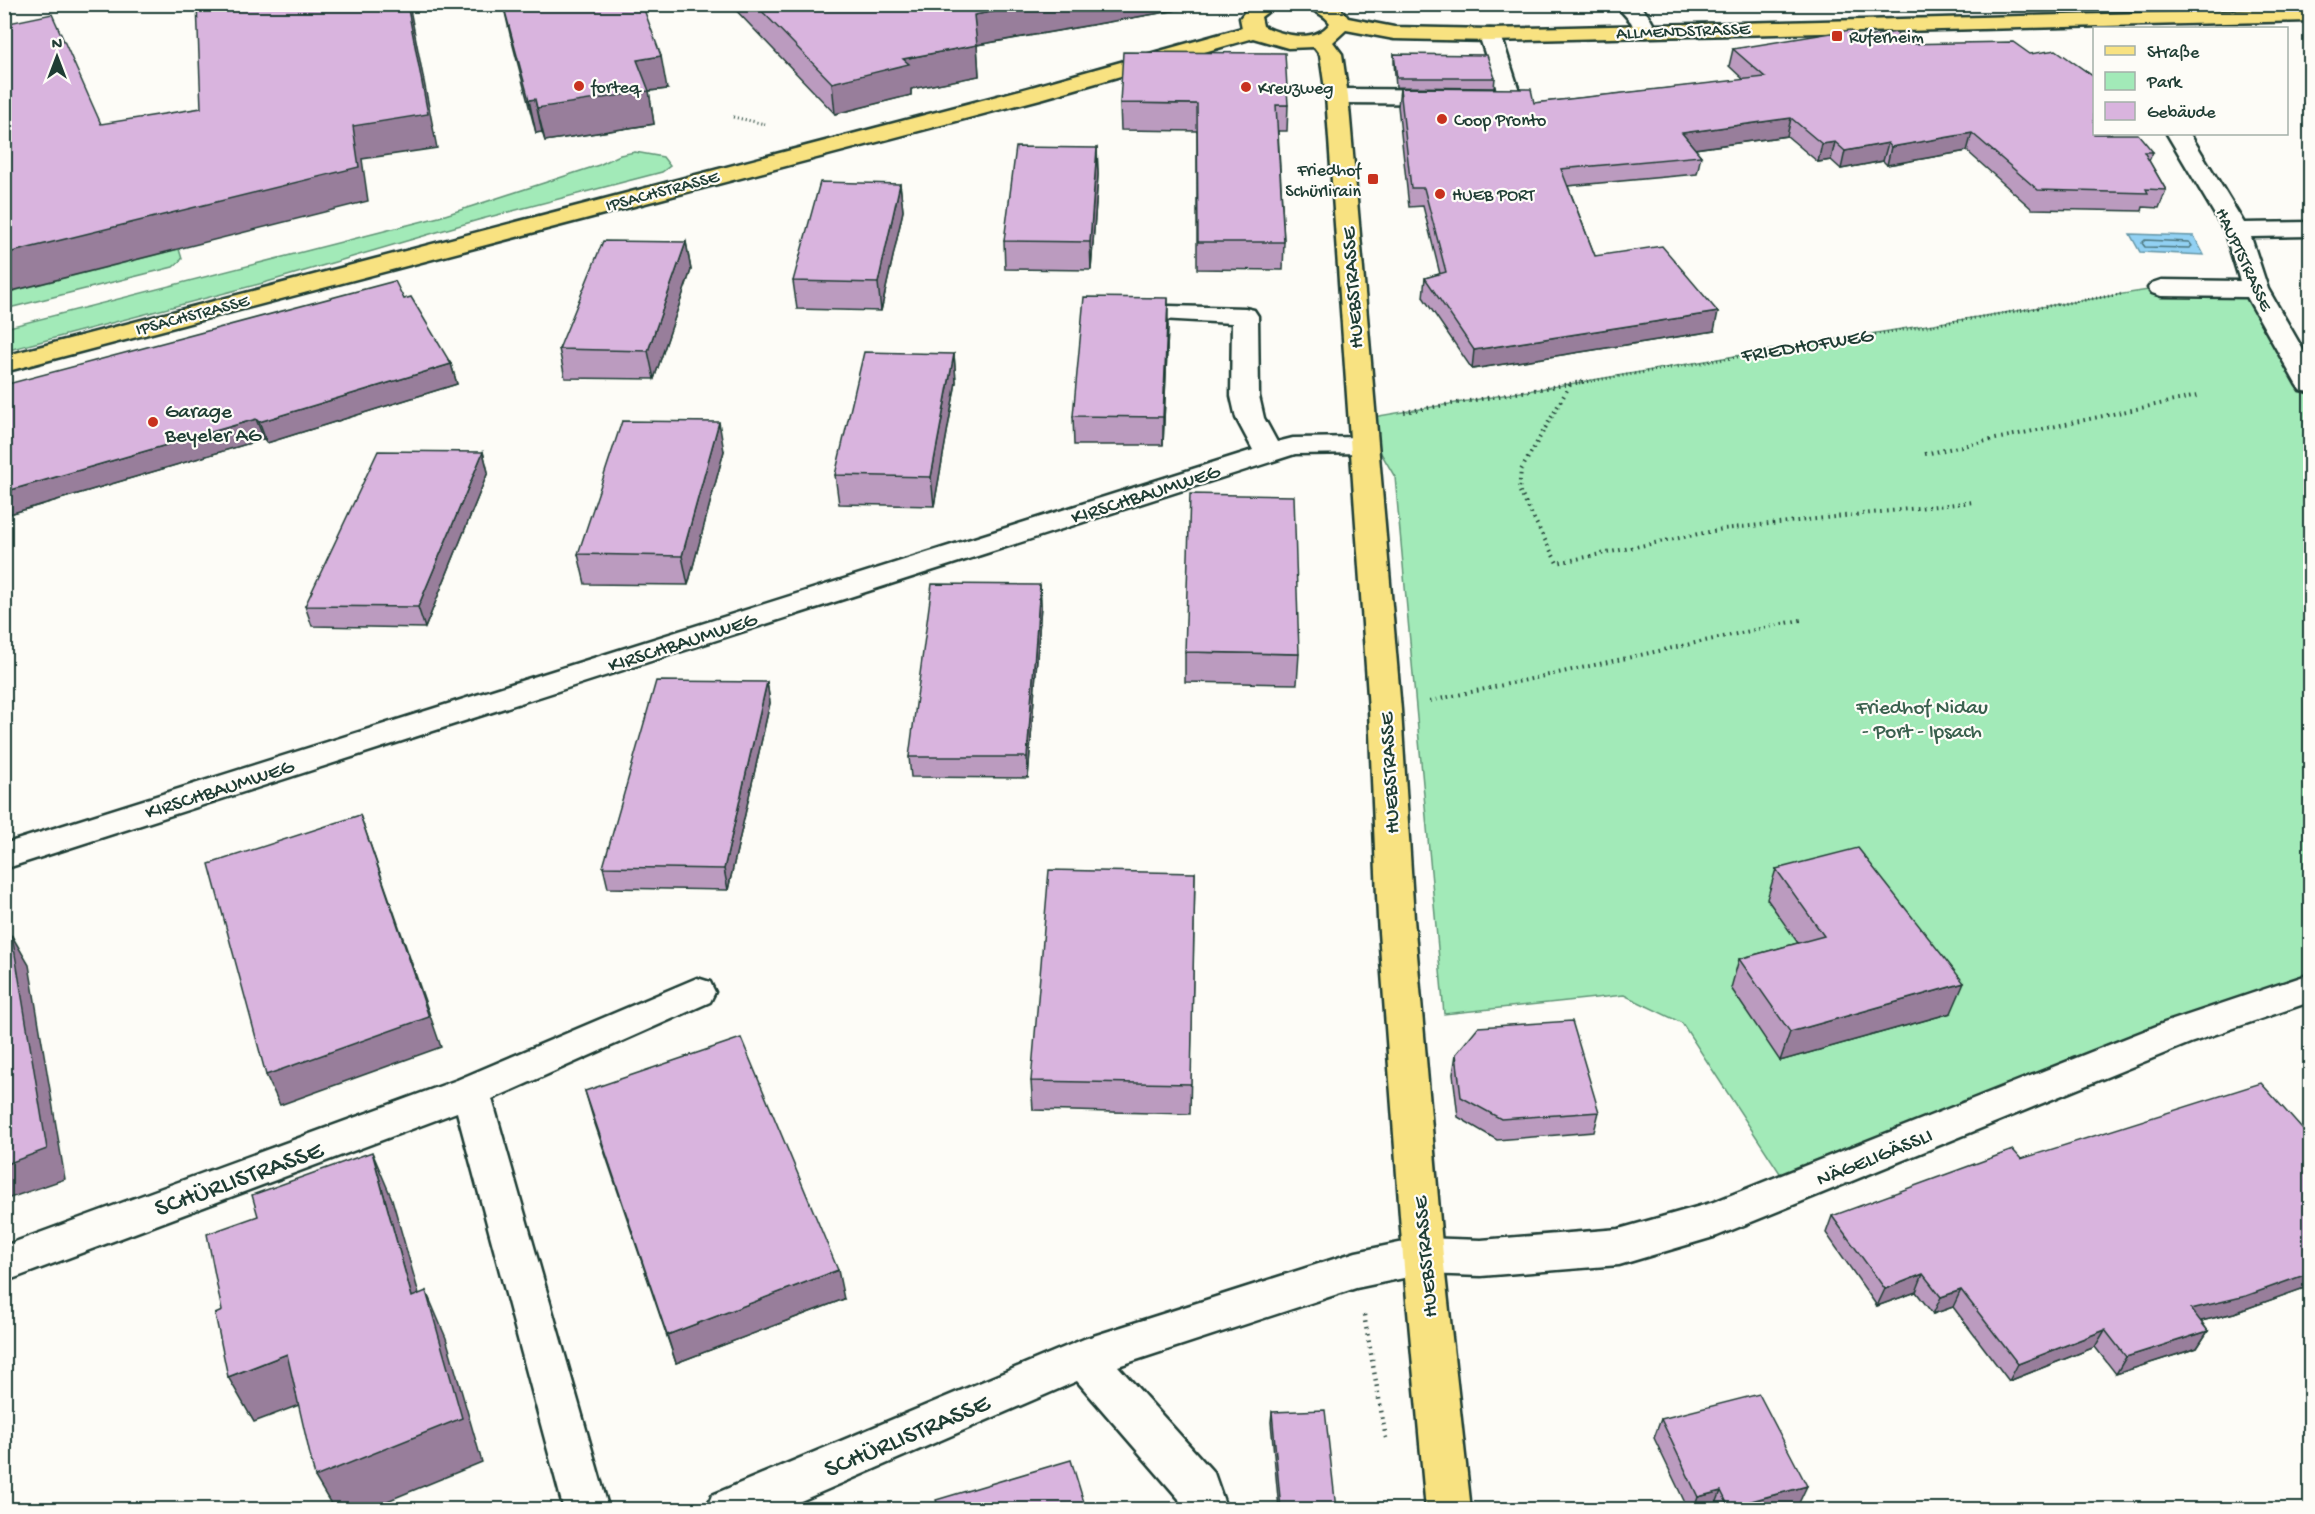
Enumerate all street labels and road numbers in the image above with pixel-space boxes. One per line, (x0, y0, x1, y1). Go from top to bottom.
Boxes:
street label: ALLMENDSTRASSE (1616, 20, 1751, 45)
street label: IPSACHSTRASSE (604, 167, 722, 218)
street label: HAUPTSTRASSE (2210, 205, 2276, 316)
street label: HUEBSTRASSE (1338, 225, 1371, 349)
street label: IPSACHSTRASSE (134, 291, 252, 342)
street label: FRIEDHOFWEG (1739, 325, 1876, 370)
street label: KIRSCHBAUMWEG (1069, 460, 1224, 532)
street label: KIRSCHBAUMWEG (606, 608, 761, 680)
street label: HUEBSTRASSE (1376, 710, 1407, 834)
street label: KIRSCHBAUMWEG (143, 755, 298, 827)
street label: NÄGELIGÄSSLI (1814, 1125, 1937, 1194)
street label: SCHÜRLISTRASSE (151, 1136, 329, 1226)
street label: HUEBSTRASSE (1410, 1194, 1445, 1318)
street label: SCHÜRLISTRASSE (820, 1389, 996, 1487)

